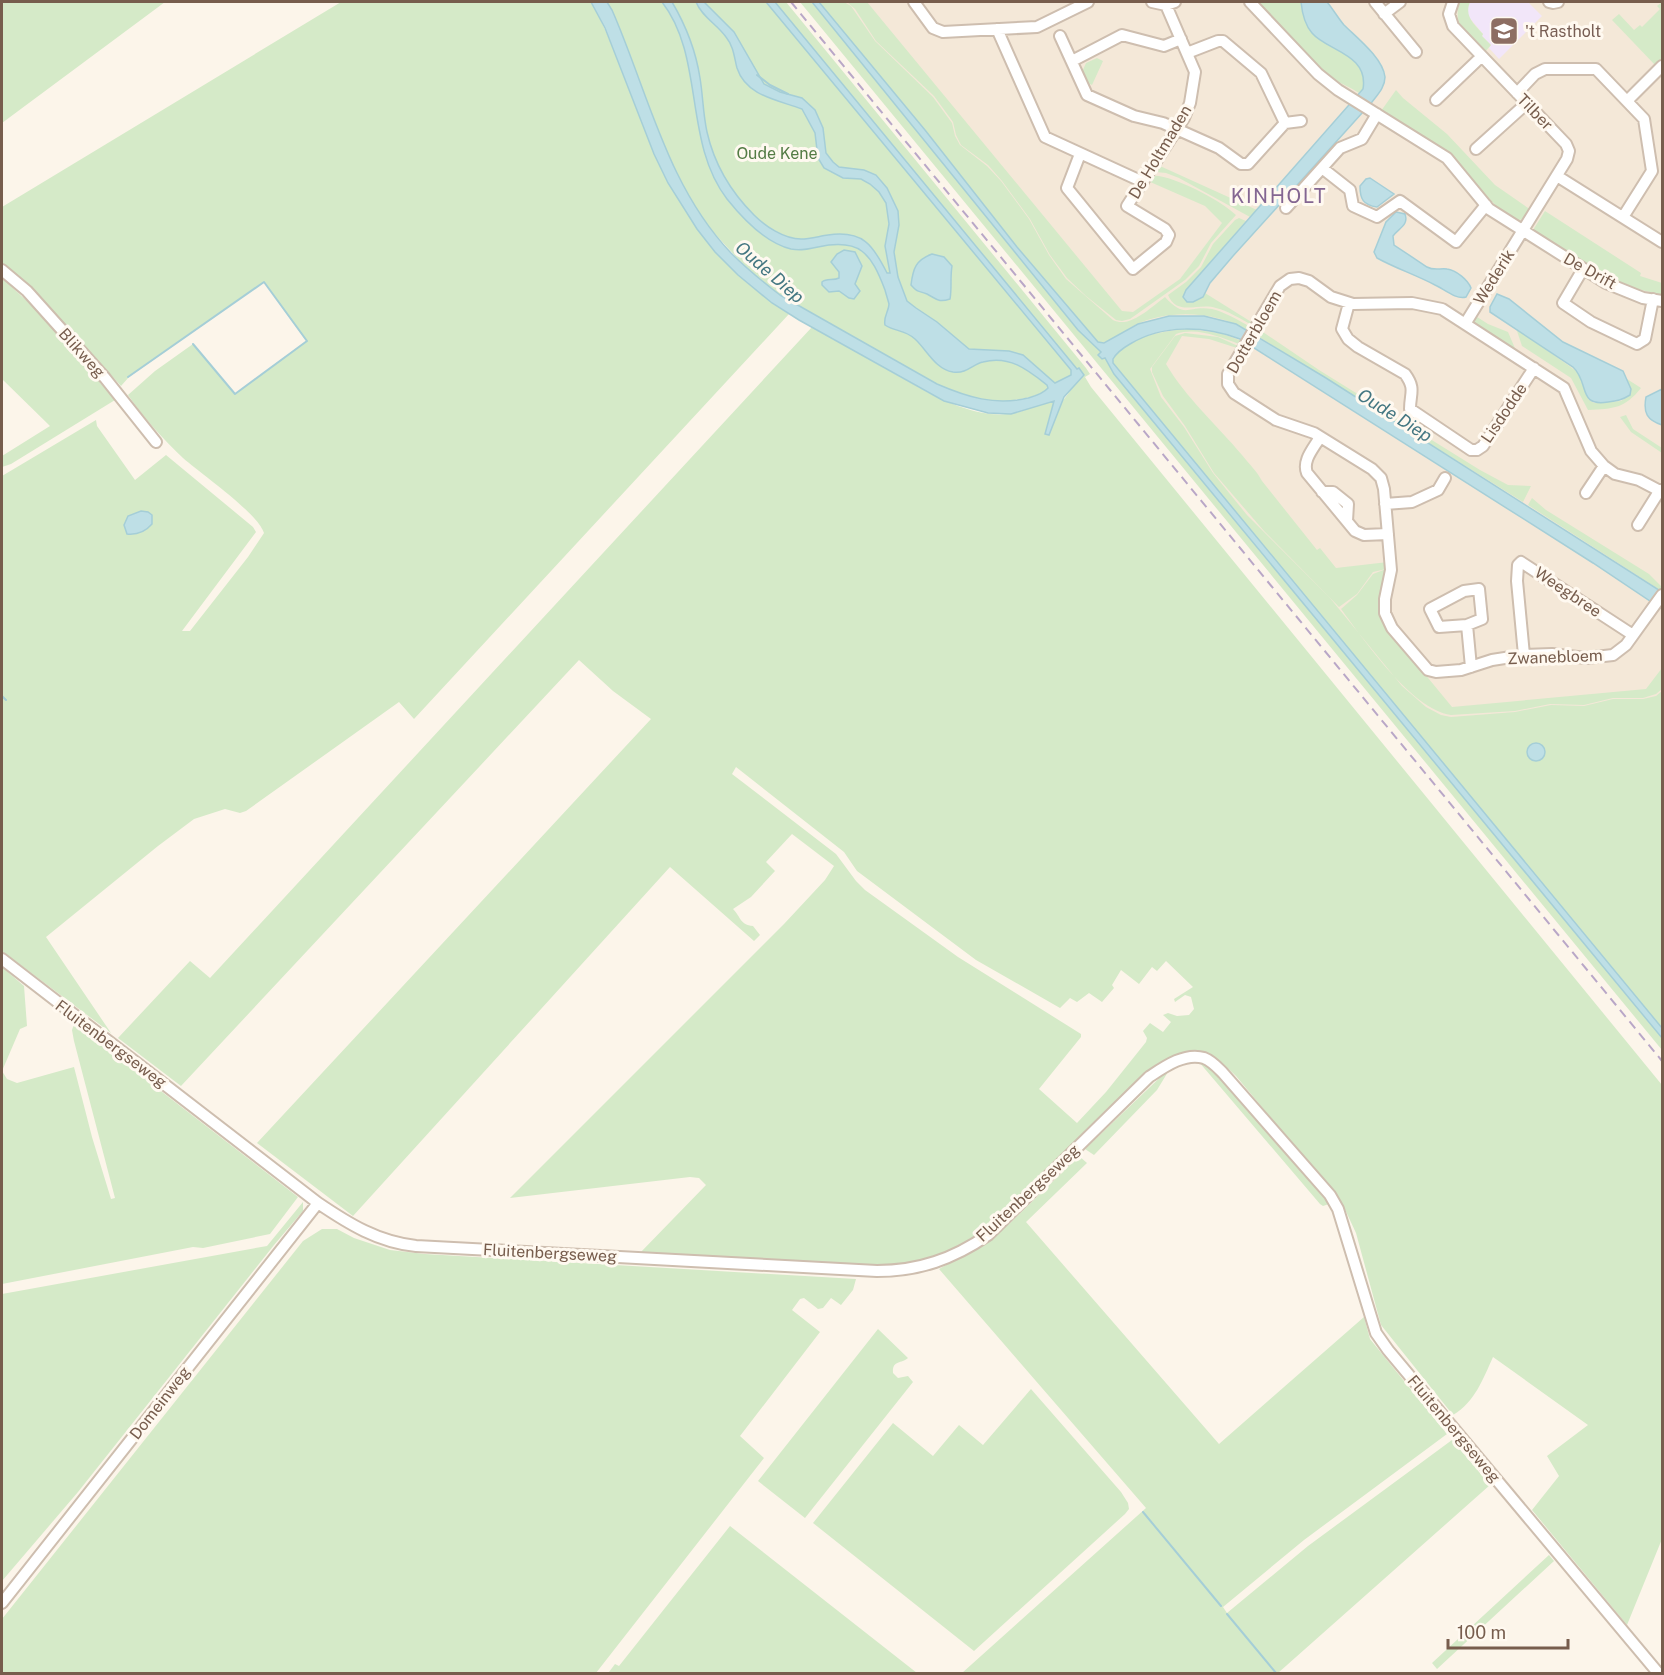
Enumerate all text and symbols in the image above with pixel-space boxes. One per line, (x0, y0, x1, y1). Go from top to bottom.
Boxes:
school or university icon: 't Rastholt (1488, 15, 1520, 47)
place label: 't Rastholt (1525, 22, 1601, 41)
street label: Tilber (1513, 90, 1557, 134)
street label: De Holtmaden (1125, 102, 1195, 202)
park label: Oude Kene (736, 144, 818, 163)
district label: KINHOLT (1231, 184, 1327, 208)
water label: Oude Diep (731, 237, 809, 307)
street label: Wederik (1470, 246, 1518, 308)
street label: De Drift (1560, 249, 1620, 293)
street label: Dotterbloem (1223, 287, 1285, 377)
street label: Blikweg (55, 324, 109, 382)
street label: Lisdodde (1477, 379, 1531, 447)
water label: Oude Diep (1354, 384, 1436, 446)
street label: Weegbree (1531, 563, 1605, 621)
street label: Zwanebloem (1507, 646, 1603, 668)
street label: Fluitenbergseweg (52, 996, 170, 1092)
street label: Fluitenbergseweg (972, 1140, 1084, 1246)
street label: Fluitenbergseweg (482, 1240, 618, 1266)
street label: Domeinweg (126, 1363, 194, 1443)
street label: Fluitenbergseweg (1404, 1371, 1504, 1487)
scale bar (1448, 1612, 1568, 1650)
text: 100 m (1457, 1622, 1506, 1643)

